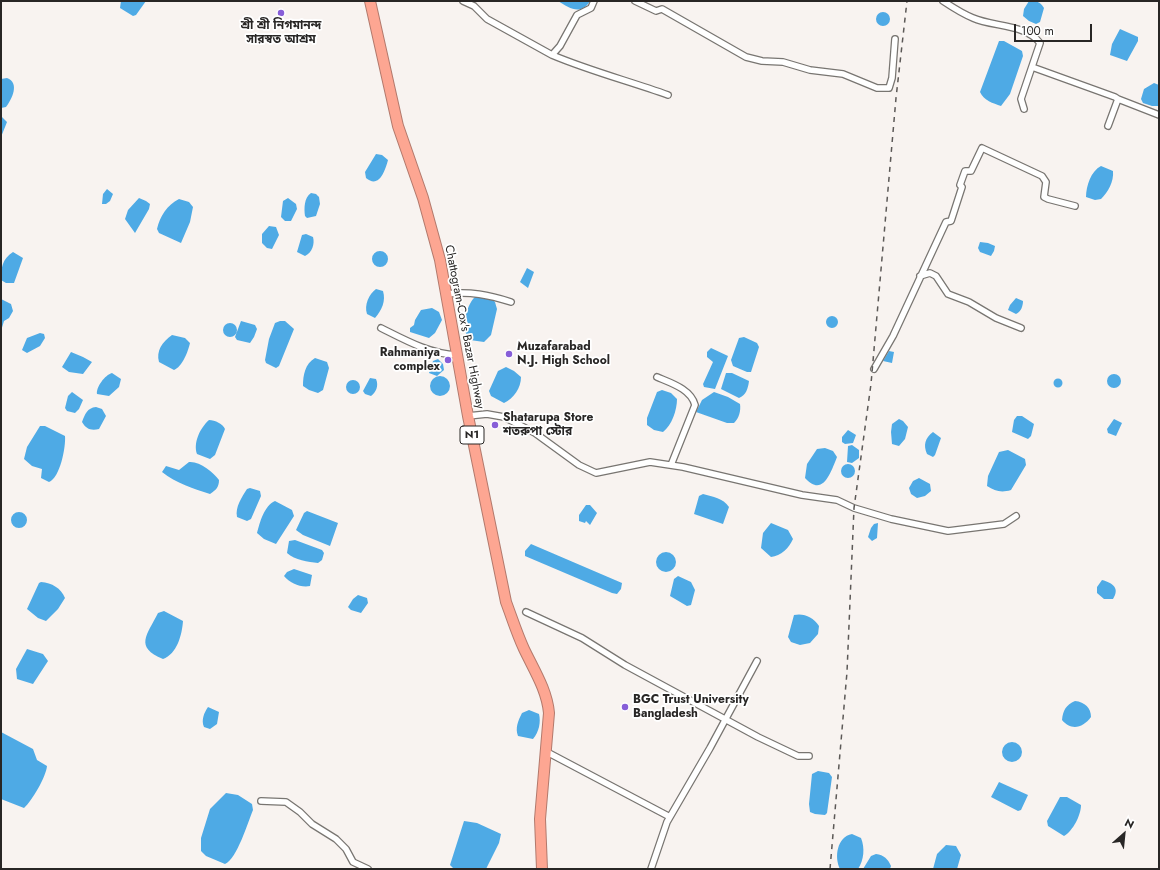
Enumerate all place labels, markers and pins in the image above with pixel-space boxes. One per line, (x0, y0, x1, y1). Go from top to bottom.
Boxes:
marker: শ্রী শ্রী নিগমানন্দ সারস্বত আশ্রম (276, 8, 286, 18)
place label: শ্রী শ্রী নিগমানন্দ সারস্বত আশ্রম (241, 19, 321, 47)
place label: Muzafarabad N.J. High School (517, 340, 610, 368)
place label: Rahmaniya complex (380, 346, 440, 374)
marker: Muzafarabad N.J. High School (504, 349, 514, 359)
marker: Rahmaniya complex (443, 355, 453, 365)
place label: Shatarupa Store শতরুপা স্টোর (503, 411, 593, 439)
marker: Shatarupa Store শতরুপা স্টোর (490, 420, 500, 430)
place label: BGC Trust University Bangladesh (633, 693, 749, 721)
marker: BGC Trust University Bangladesh (620, 702, 630, 712)

